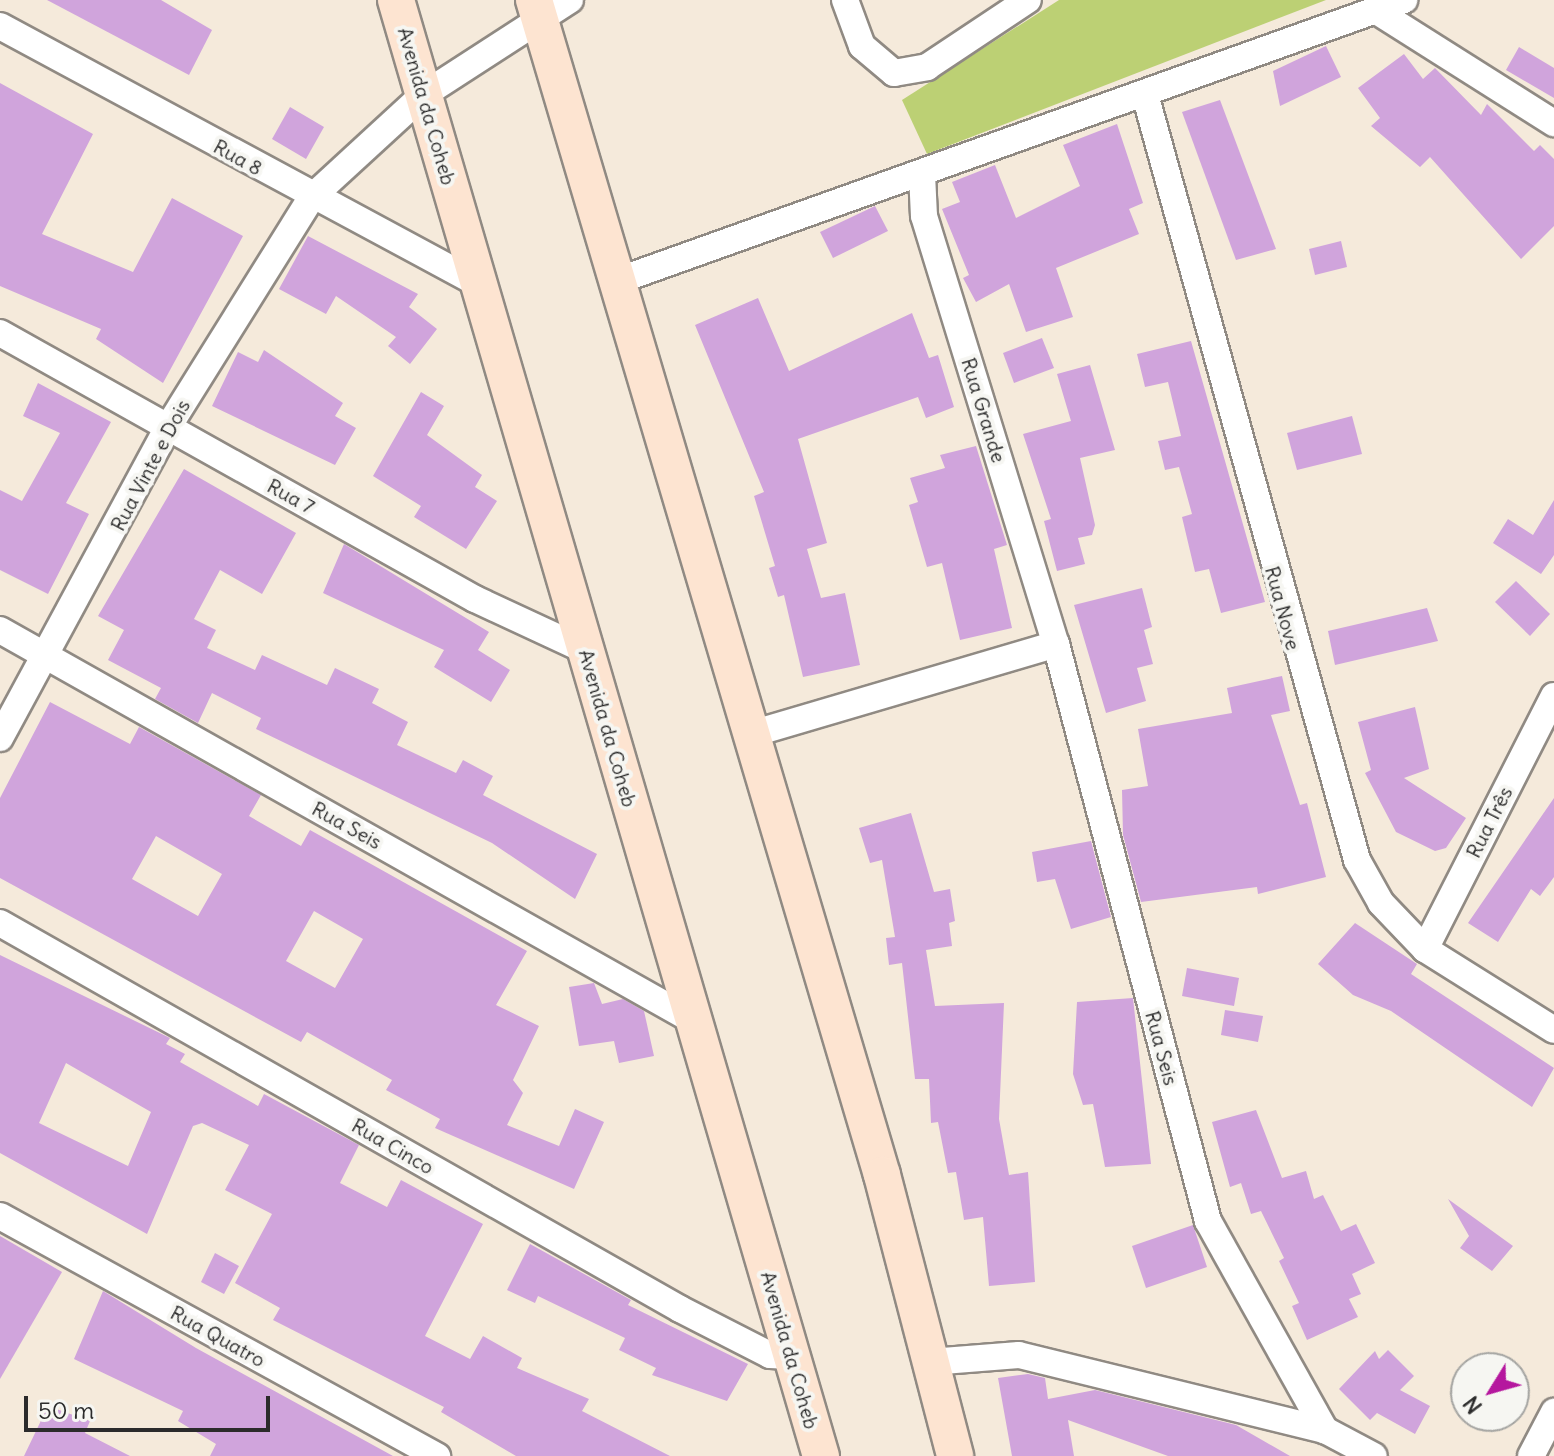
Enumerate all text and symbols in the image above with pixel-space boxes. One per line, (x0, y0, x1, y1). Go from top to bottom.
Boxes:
street label: Avenida da Coheb (393, 24, 461, 188)
street label: Rua 8 (209, 134, 267, 180)
street label: Rua Grande (957, 355, 1011, 465)
street label: Rua Vinte e Dois (105, 395, 195, 535)
street label: Rua 7 (263, 473, 319, 519)
street label: Rua Nove (1260, 563, 1306, 653)
street label: Avenida da Coheb (574, 646, 642, 810)
street label: Rua Três (1461, 782, 1517, 862)
street label: Rua Seis (308, 796, 386, 854)
street label: Rua Seis (1141, 1008, 1183, 1088)
street label: Rua Cinco (348, 1113, 438, 1179)
street label: Avenida da Coheb (756, 1268, 824, 1432)
street label: Rua Quatro (167, 1300, 269, 1372)
north arrow (1450, 1352, 1530, 1432)
scale bar (28, 1380, 274, 1430)
text: N (1457, 1391, 1488, 1420)
text: 50 m (38, 1395, 94, 1425)

